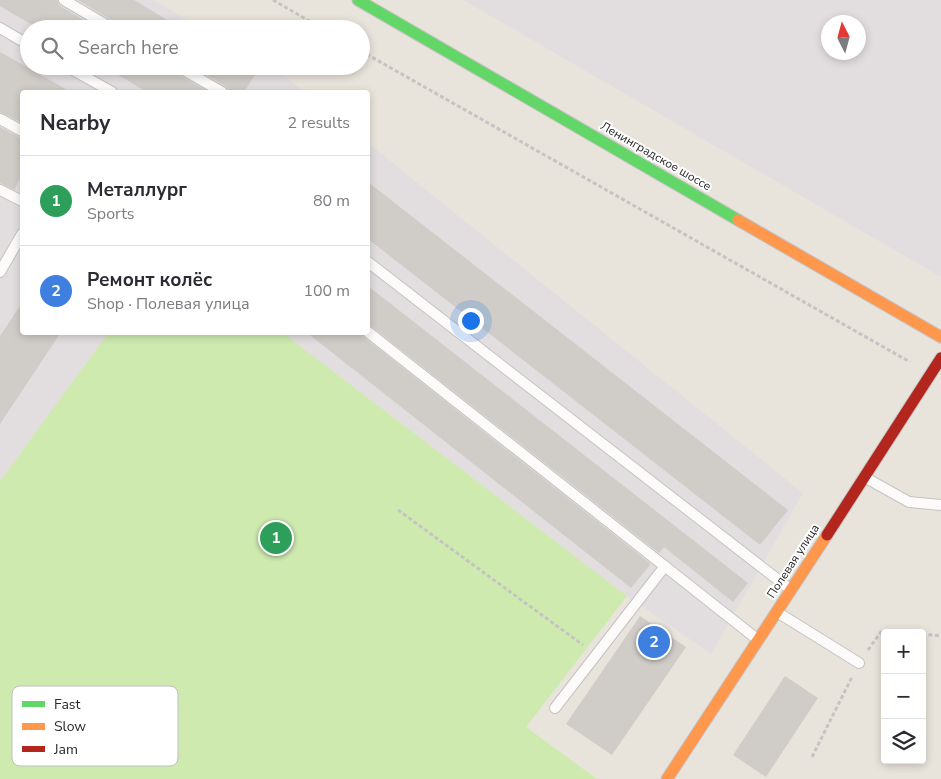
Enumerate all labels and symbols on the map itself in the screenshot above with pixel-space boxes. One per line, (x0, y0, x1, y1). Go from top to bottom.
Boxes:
north arrow (821, 15, 866, 60)
street label: Ленинградское шоссе (598, 118, 714, 194)
your location (458, 308, 484, 334)
pin: 1 (260, 519, 292, 557)
street label: Полевая улица (763, 521, 823, 601)
pin: 2 (638, 623, 670, 661)
legend (12, 686, 178, 766)
text: Fast (54, 695, 80, 714)
text: Slow (54, 717, 86, 736)
text: Jam (53, 740, 78, 759)

